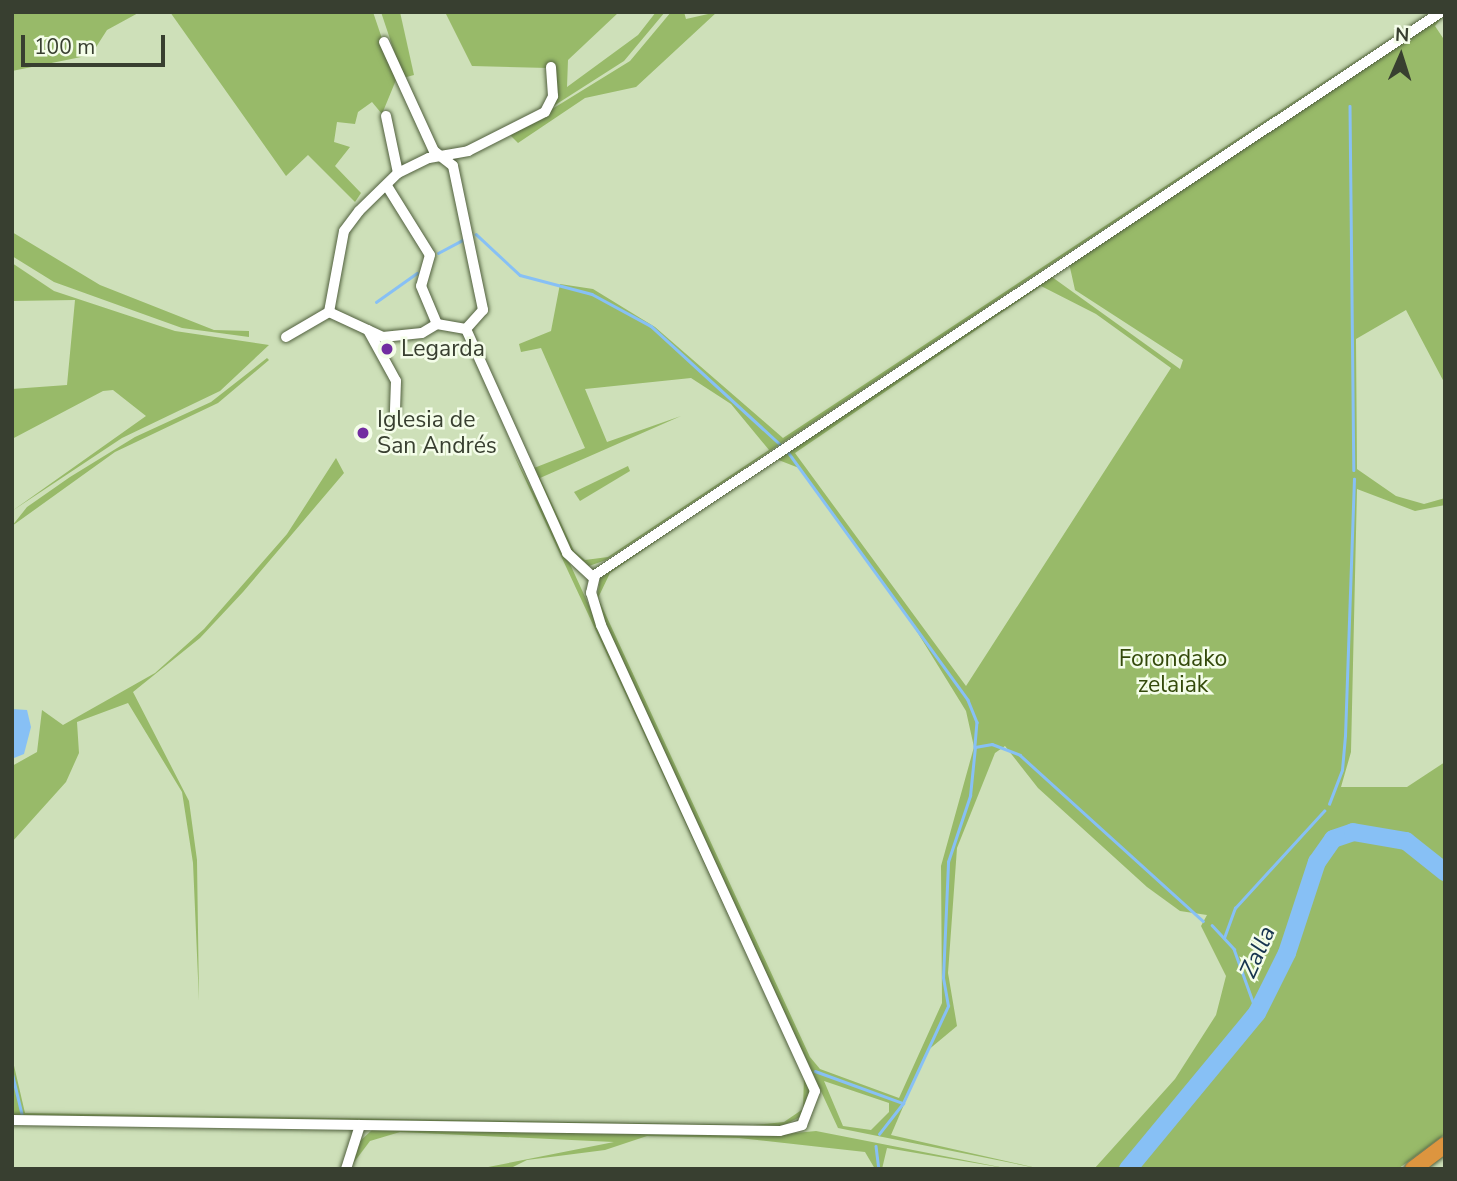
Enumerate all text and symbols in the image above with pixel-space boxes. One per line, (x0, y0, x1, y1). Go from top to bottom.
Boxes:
scale bar (24, 21, 168, 65)
north arrow (1366, 21, 1436, 91)
text: N (1394, 22, 1410, 48)
text: 100 m (34, 33, 95, 61)
place label: Legarda (401, 335, 485, 363)
marker: Legarda (379, 341, 395, 357)
place label: Iglesia de San Andrés (377, 406, 497, 460)
marker: Iglesia de San Andrés (355, 425, 371, 441)
park label: Forondako zelaiak (1119, 645, 1227, 699)
water label: Zalla (1234, 922, 1282, 982)

